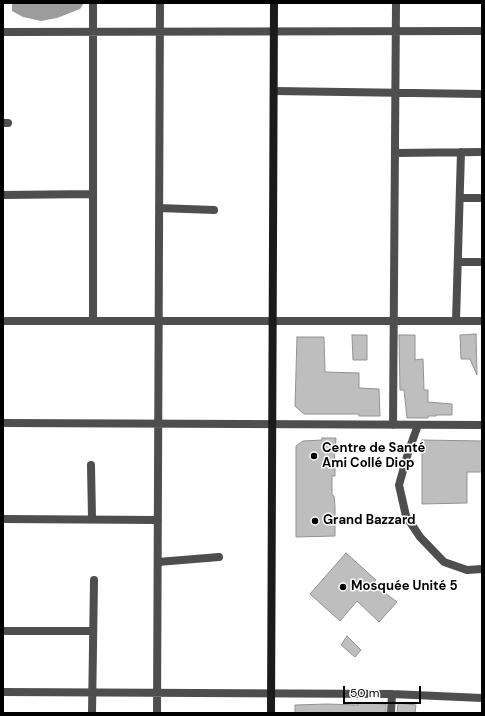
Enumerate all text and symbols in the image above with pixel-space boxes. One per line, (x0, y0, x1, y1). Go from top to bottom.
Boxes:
place label: Centre de Santé Ami Collé Diop (322, 441, 425, 472)
marker: Centre de Santé Ami Collé Diop (309, 451, 319, 461)
place label: Grand Bazzard (323, 513, 416, 529)
marker: Grand Bazzard (310, 516, 320, 526)
place label: Mosquée Unité 5 (351, 579, 458, 595)
marker: Mosquée Unité 5 (338, 582, 348, 592)
scale bar (345, 678, 423, 704)
text: 50 m (350, 685, 379, 701)

